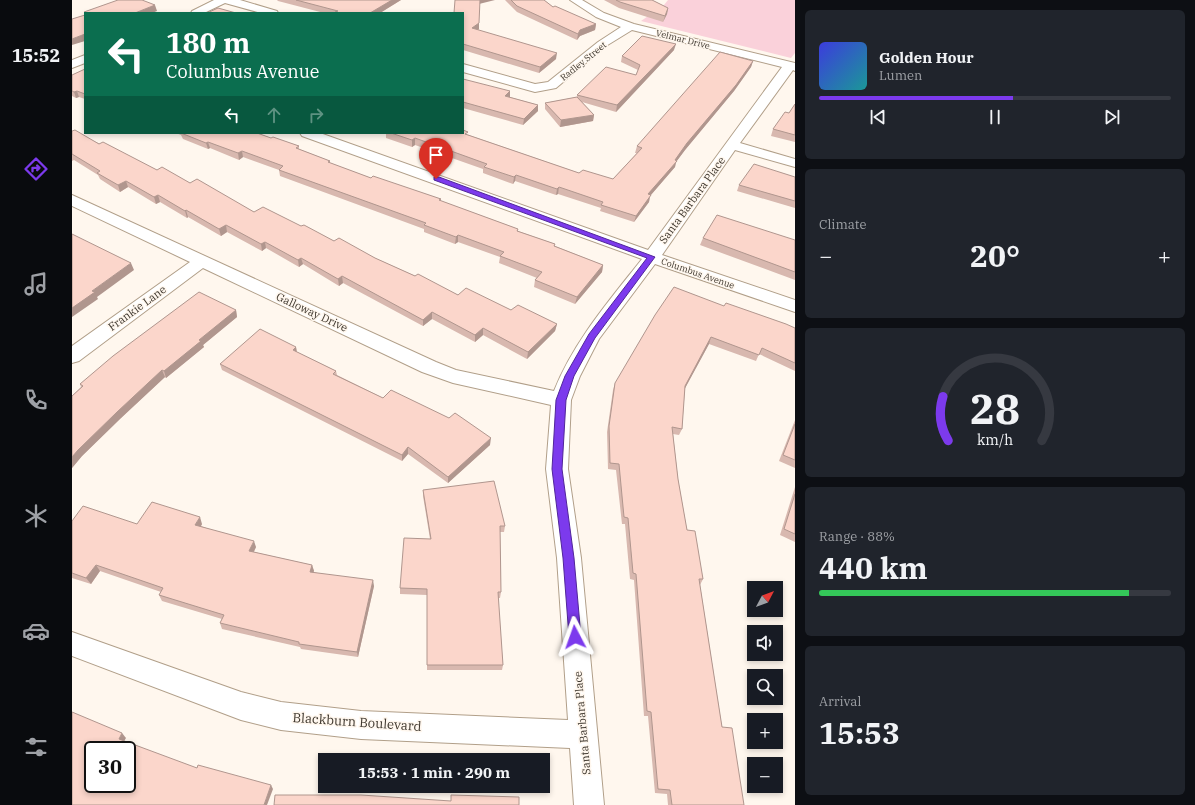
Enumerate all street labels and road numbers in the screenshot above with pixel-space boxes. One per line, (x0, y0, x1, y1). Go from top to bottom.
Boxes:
street label: Velmar Drive (655, 27, 711, 51)
street label: Radley Street (558, 39, 608, 83)
street label: Santa Barbara Place (656, 154, 728, 246)
street label: Columbus Avenue (660, 255, 736, 291)
street label: Frankie Lane (105, 282, 169, 334)
street label: Galloway Drive (274, 289, 350, 335)
street label: Santa Barbara Place (570, 671, 594, 775)
street label: Blackburn Boulevard (292, 709, 422, 735)

